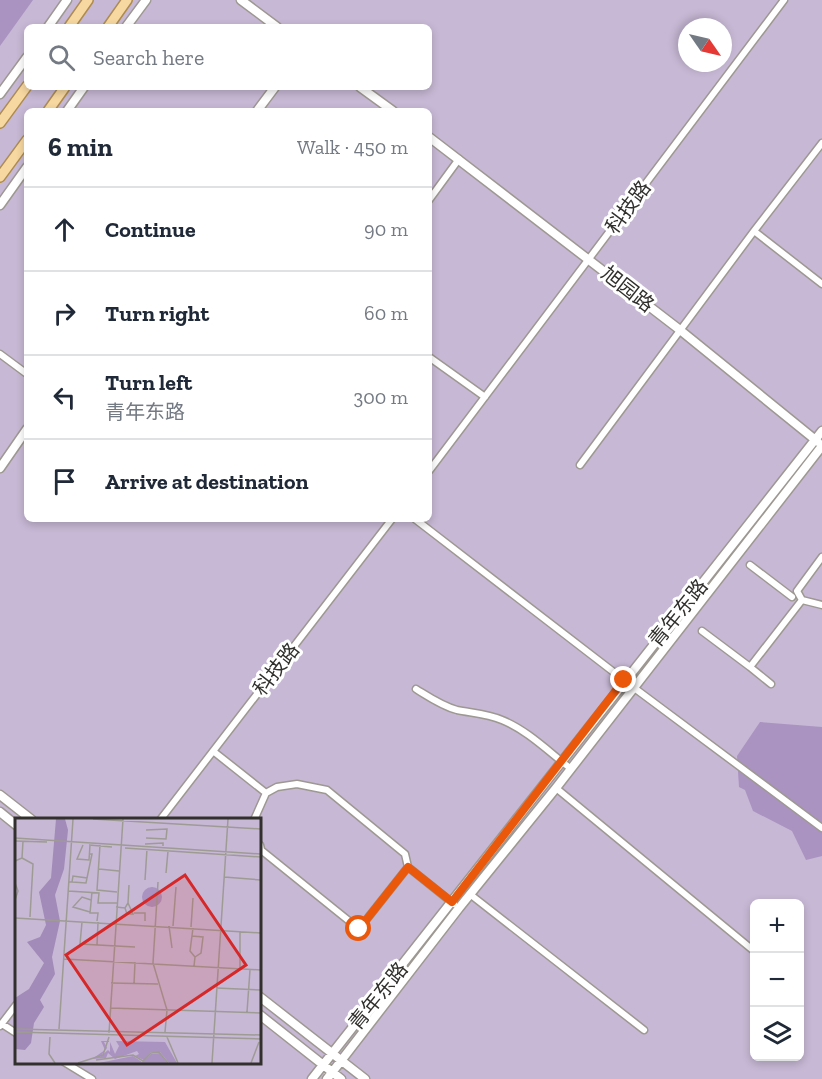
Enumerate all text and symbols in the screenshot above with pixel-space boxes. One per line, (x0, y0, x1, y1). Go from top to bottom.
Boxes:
north arrow (678, 18, 732, 72)
search box (24, 24, 432, 90)
icon: search (45, 41, 78, 74)
text: Search here (93, 44, 204, 71)
text: 6 min (48, 131, 113, 163)
text: Walk · 450 m (297, 135, 408, 159)
street label: 科技路 (600, 176, 656, 238)
icon: ahead (48, 213, 81, 246)
text: Continue (105, 216, 196, 243)
text: 90 m (364, 217, 408, 241)
street label: 旭园路 (597, 261, 659, 317)
icon: right (48, 297, 81, 330)
text: Turn right (105, 300, 209, 327)
text: 60 m (364, 301, 408, 325)
text: Turn left (105, 369, 192, 396)
icon: left (48, 381, 81, 414)
text: 300 m (353, 385, 408, 409)
text: 青年东路 (105, 400, 185, 424)
icon: arrive (48, 465, 81, 498)
text: Arrive at destination (105, 468, 308, 495)
street label: 青年东路 (644, 574, 712, 652)
street label: 科技路 (248, 638, 304, 700)
route end (610, 666, 636, 692)
inset map (15, 818, 261, 1064)
map controls (750, 899, 804, 1061)
button: + (750, 899, 804, 953)
route start (345, 915, 371, 941)
button: − (750, 953, 804, 1007)
street label: 青年东路 (344, 957, 412, 1035)
button: layers (750, 1007, 804, 1061)

